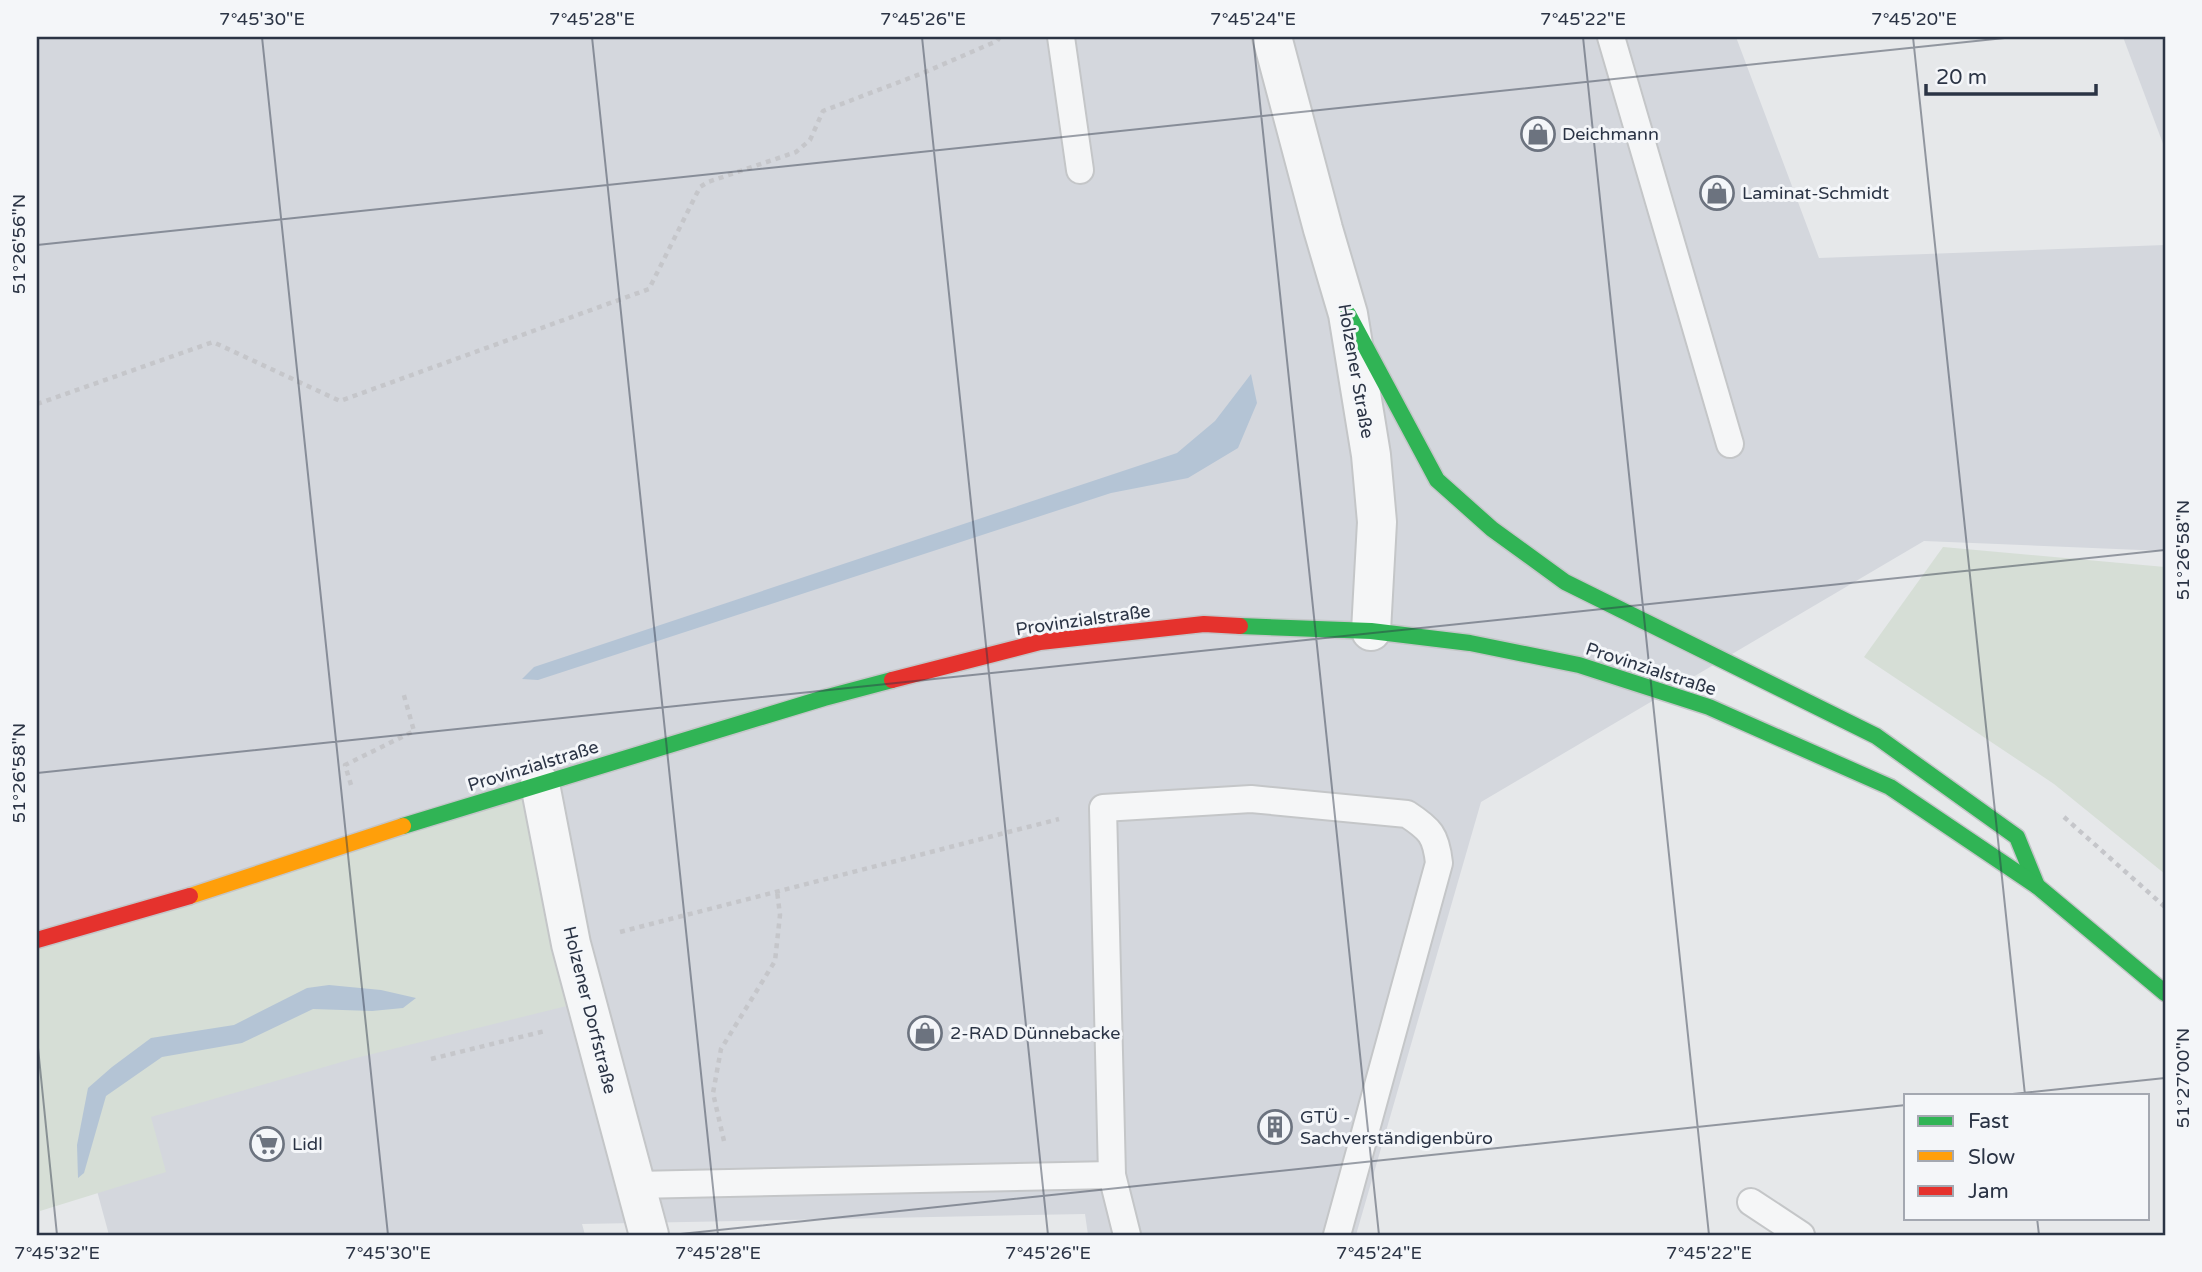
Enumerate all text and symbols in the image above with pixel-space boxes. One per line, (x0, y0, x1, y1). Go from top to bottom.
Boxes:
text: 7°45'30"E (219, 8, 305, 30)
text: 7°45'28"E (549, 8, 635, 30)
text: 7°45'26"E (880, 8, 966, 30)
text: 7°45'24"E (1210, 8, 1296, 30)
text: 7°45'22"E (1540, 8, 1626, 30)
text: 7°45'20"E (1871, 8, 1957, 30)
scale bar (1926, 52, 2095, 96)
text: 20 m (1936, 65, 1987, 90)
shop icon: Deichmann (1519, 115, 1557, 153)
place label: Deichmann (1562, 123, 1659, 145)
shop icon: Laminat-Schmidt (1698, 174, 1736, 212)
place label: Laminat-Schmidt (1742, 182, 1889, 204)
text: 51°26'56"N (8, 194, 30, 294)
street label: Holzener Straße (1333, 302, 1379, 440)
text: 51°26'58"N (2172, 500, 2194, 600)
street label: Provinzialstraße (1014, 600, 1152, 640)
street label: Provinzialstraße (1583, 638, 1719, 700)
text: 51°26'58"N (8, 723, 30, 823)
street label: Provinzialstraße (465, 736, 601, 796)
street label: Holzener Dorfstraße (559, 924, 621, 1096)
shop icon: 2-RAD Dünnebacke (906, 1014, 944, 1052)
place label: 2-RAD Dünnebacke (950, 1022, 1120, 1044)
text: 51°27'00"N (2172, 1028, 2194, 1128)
legend (1904, 1094, 2150, 1220)
place label: GTÜ - Sachverständigenbüro (1300, 1106, 1493, 1149)
building icon: GTÜ - Sachverständigenbüro (1256, 1108, 1294, 1146)
text: Fast (1968, 1109, 2009, 1134)
supermarket icon: Lidl (248, 1125, 286, 1163)
place label: Lidl (292, 1133, 323, 1155)
text: Slow (1968, 1145, 2016, 1170)
text: Jam (1968, 1179, 2009, 1204)
text: 7°45'32"E (14, 1242, 100, 1264)
text: 7°45'30"E (345, 1242, 431, 1264)
text: 7°45'28"E (675, 1242, 761, 1264)
text: 7°45'26"E (1005, 1242, 1091, 1264)
text: 7°45'24"E (1336, 1242, 1422, 1264)
text: 7°45'22"E (1666, 1242, 1752, 1264)

